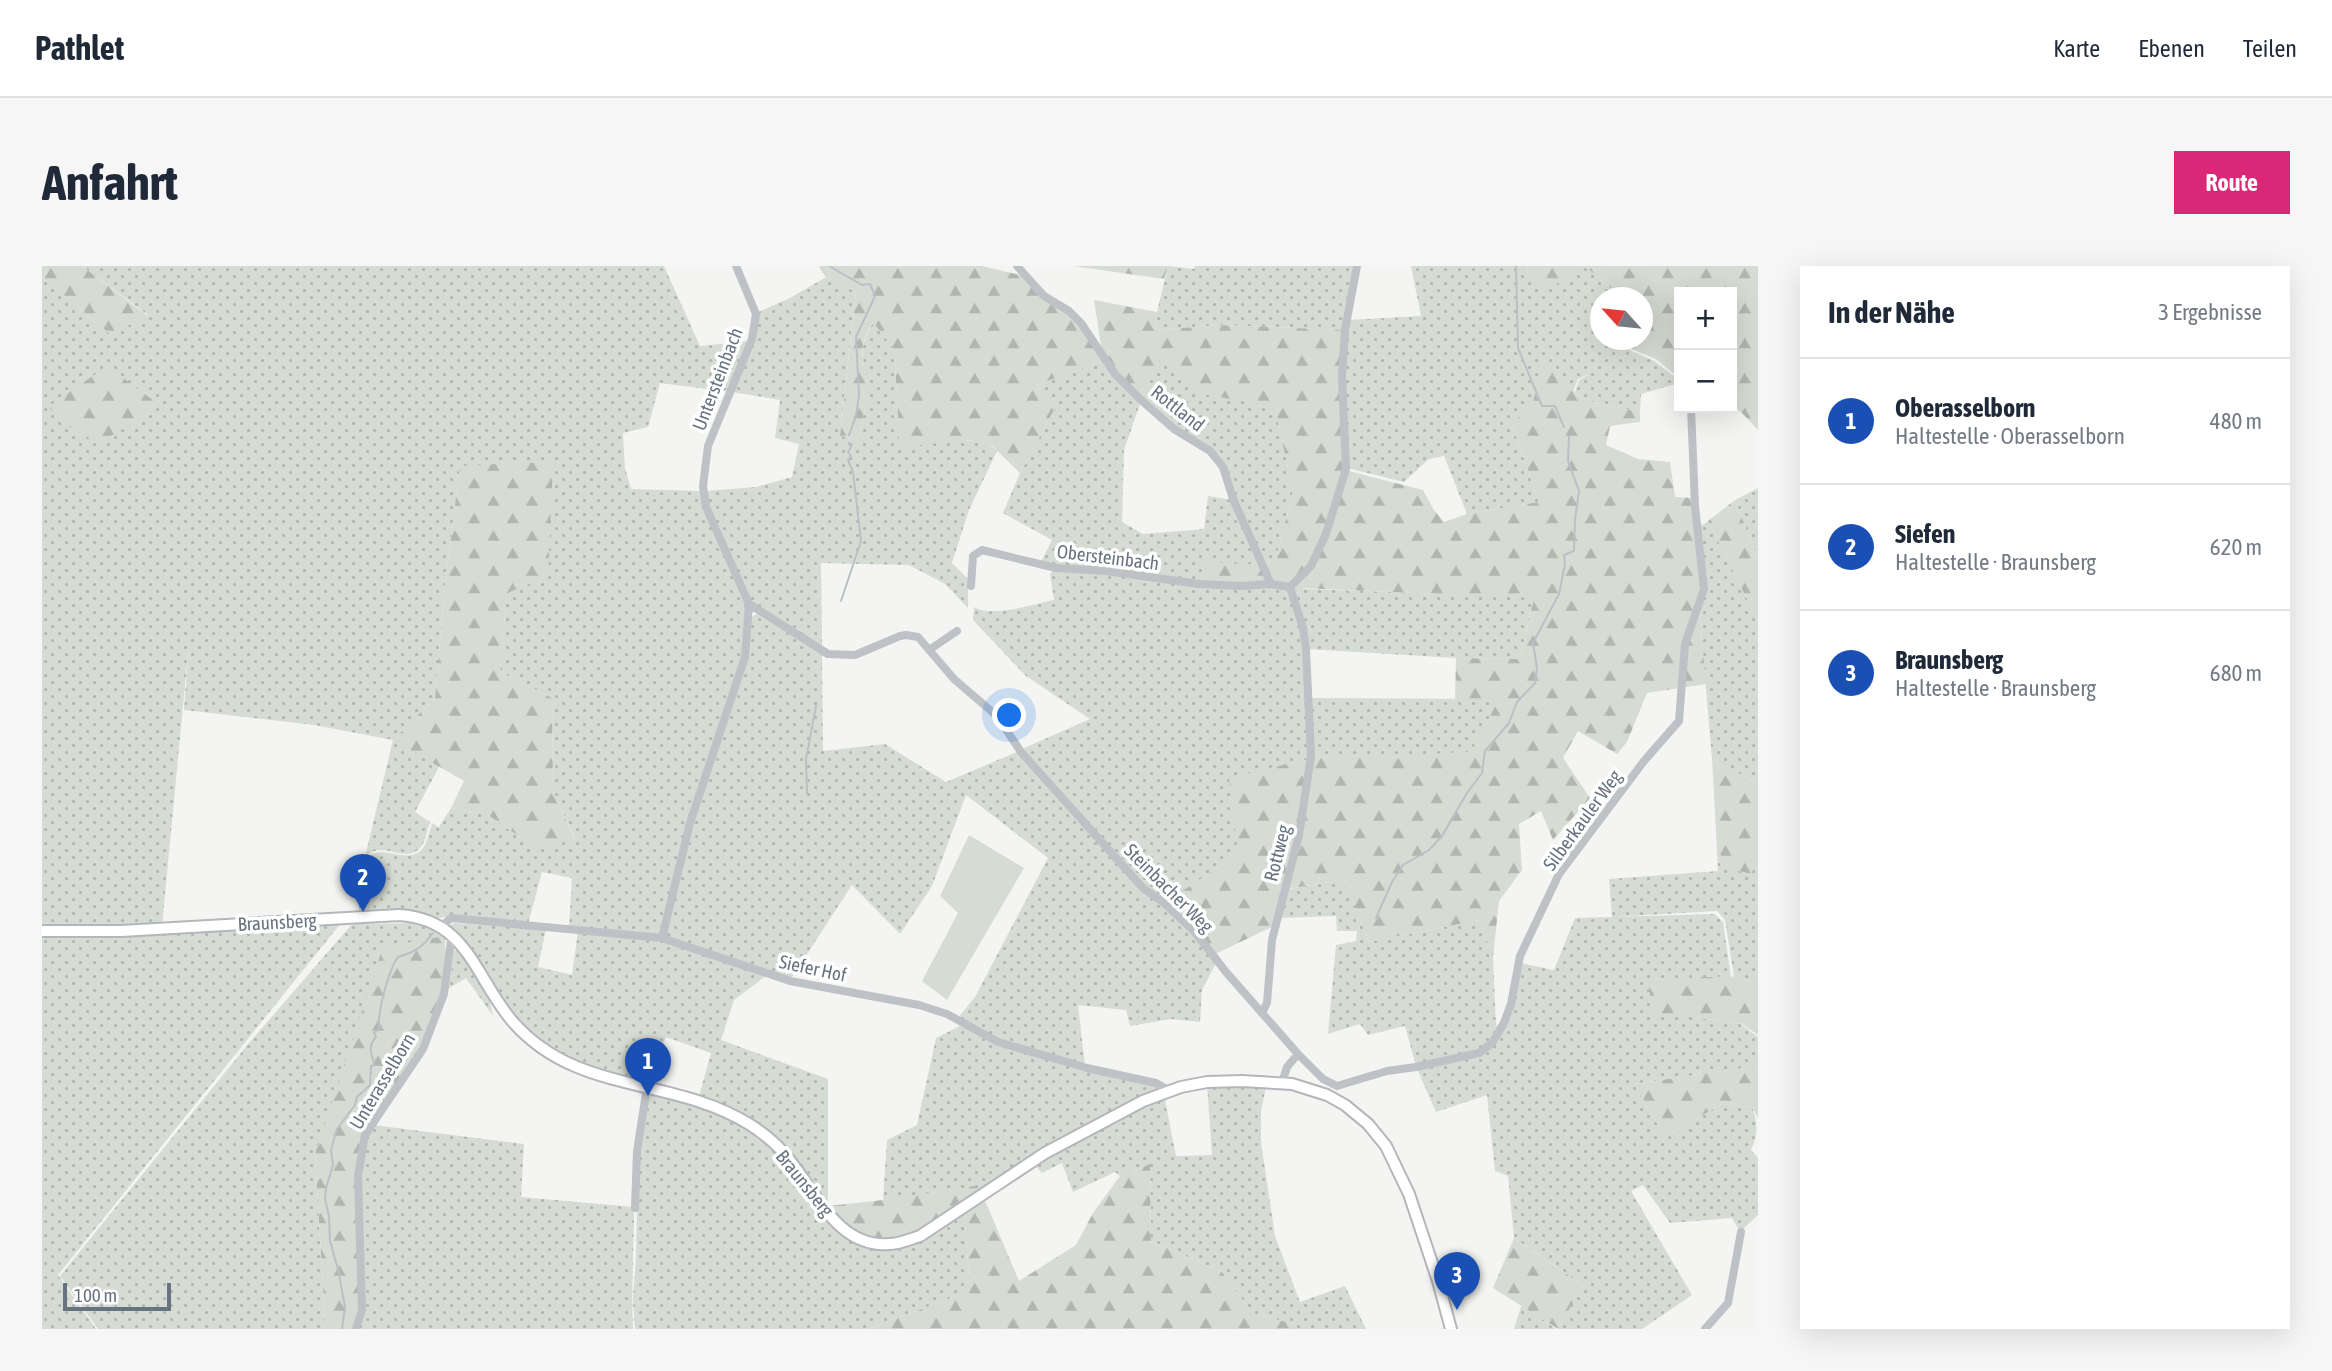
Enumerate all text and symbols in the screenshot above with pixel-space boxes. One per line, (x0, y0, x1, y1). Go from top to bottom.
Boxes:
text: Pathlet (35, 29, 124, 67)
text: Karte (2053, 35, 2100, 62)
text: Ebenen (2138, 35, 2205, 62)
text: Teilen (2243, 35, 2297, 62)
button: Route (2174, 151, 2290, 214)
text: Anfahrt (42, 154, 178, 210)
north arrow (1590, 287, 1653, 350)
map controls (1674, 287, 1737, 413)
button: + (1674, 287, 1737, 350)
text: In der Nähe (1828, 295, 1955, 329)
text: 3 Ergebnisse (2158, 299, 2262, 325)
street label: Untersteinbach (687, 325, 747, 433)
button: − (1674, 350, 1737, 413)
street label: Rottland (1147, 380, 1209, 436)
text: Oberasselborn (1895, 393, 2035, 423)
text: 1 (1846, 408, 1856, 434)
text: 480 m (2210, 408, 2262, 434)
text: Haltestelle · Oberasselborn (1895, 423, 2125, 449)
text: Siefen (1895, 519, 1955, 549)
text: 2 (1846, 534, 1856, 560)
text: 620 m (2210, 534, 2262, 560)
street label: Obersteinbach (1056, 540, 1160, 574)
text: Haltestelle · Braunsberg (1895, 549, 2096, 575)
text: Braunsberg (1895, 645, 2003, 675)
text: 3 (1846, 660, 1856, 686)
text: 680 m (2210, 660, 2262, 686)
text: Haltestelle · Braunsberg (1895, 675, 2096, 701)
your location (992, 698, 1026, 732)
street label: Silberkauler Weg (1538, 765, 1626, 874)
street label: Rottweg (1259, 822, 1295, 883)
street label: Steinbacher Weg (1120, 839, 1219, 938)
pin: 2 (340, 854, 386, 912)
street label: Braunsberg (237, 909, 318, 935)
street label: Siefer Hof (777, 950, 849, 986)
street label: Unterasselborn (345, 1029, 419, 1133)
pin: 1 (625, 1038, 671, 1096)
street label: Braunsberg (772, 1145, 839, 1221)
pin: 3 (1434, 1252, 1480, 1310)
scale bar (63, 1280, 172, 1312)
text: 100 m (74, 1284, 117, 1306)

